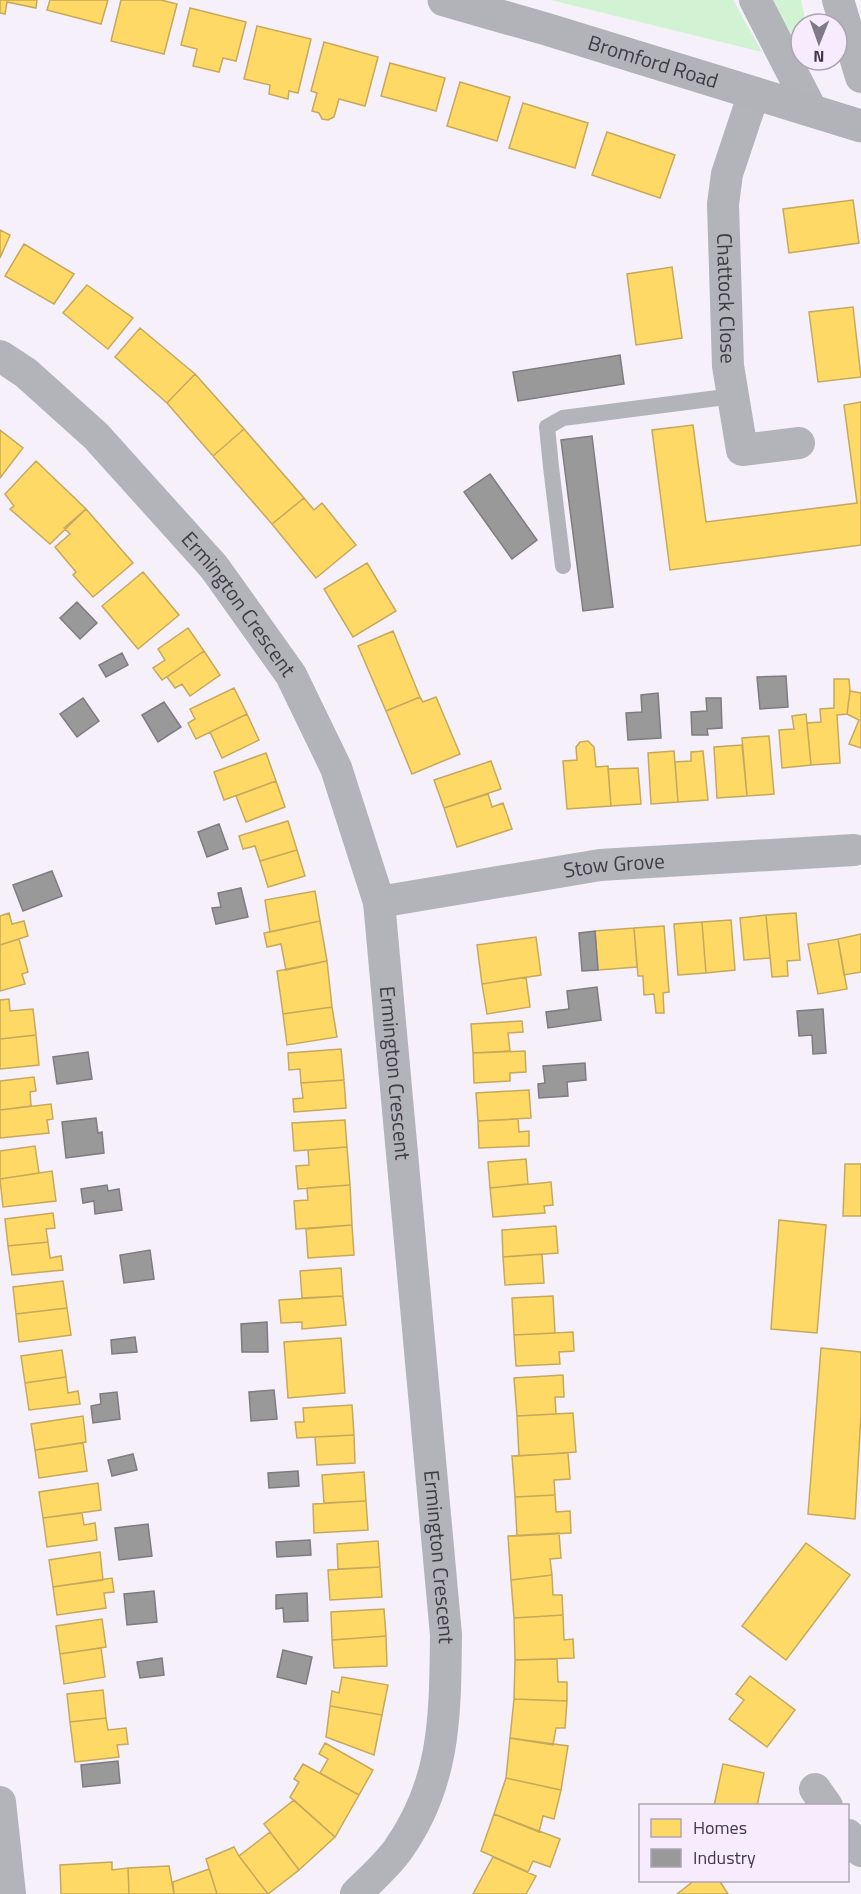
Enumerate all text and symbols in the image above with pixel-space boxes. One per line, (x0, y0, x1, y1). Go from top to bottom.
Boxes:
north arrow (789, 12, 849, 72)
street label: Bromford Road (584, 26, 722, 96)
text: N (813, 45, 824, 69)
street label: Chattock Close (709, 232, 745, 364)
street label: Ermington Crescent (174, 524, 305, 683)
street label: Stow Grove (561, 844, 666, 886)
street label: Ermington Crescent (372, 985, 420, 1162)
street label: Ermington Crescent (416, 1469, 463, 1645)
legend (639, 1804, 849, 1882)
text: Homes (693, 1814, 747, 1841)
text: Industry (693, 1844, 756, 1871)

